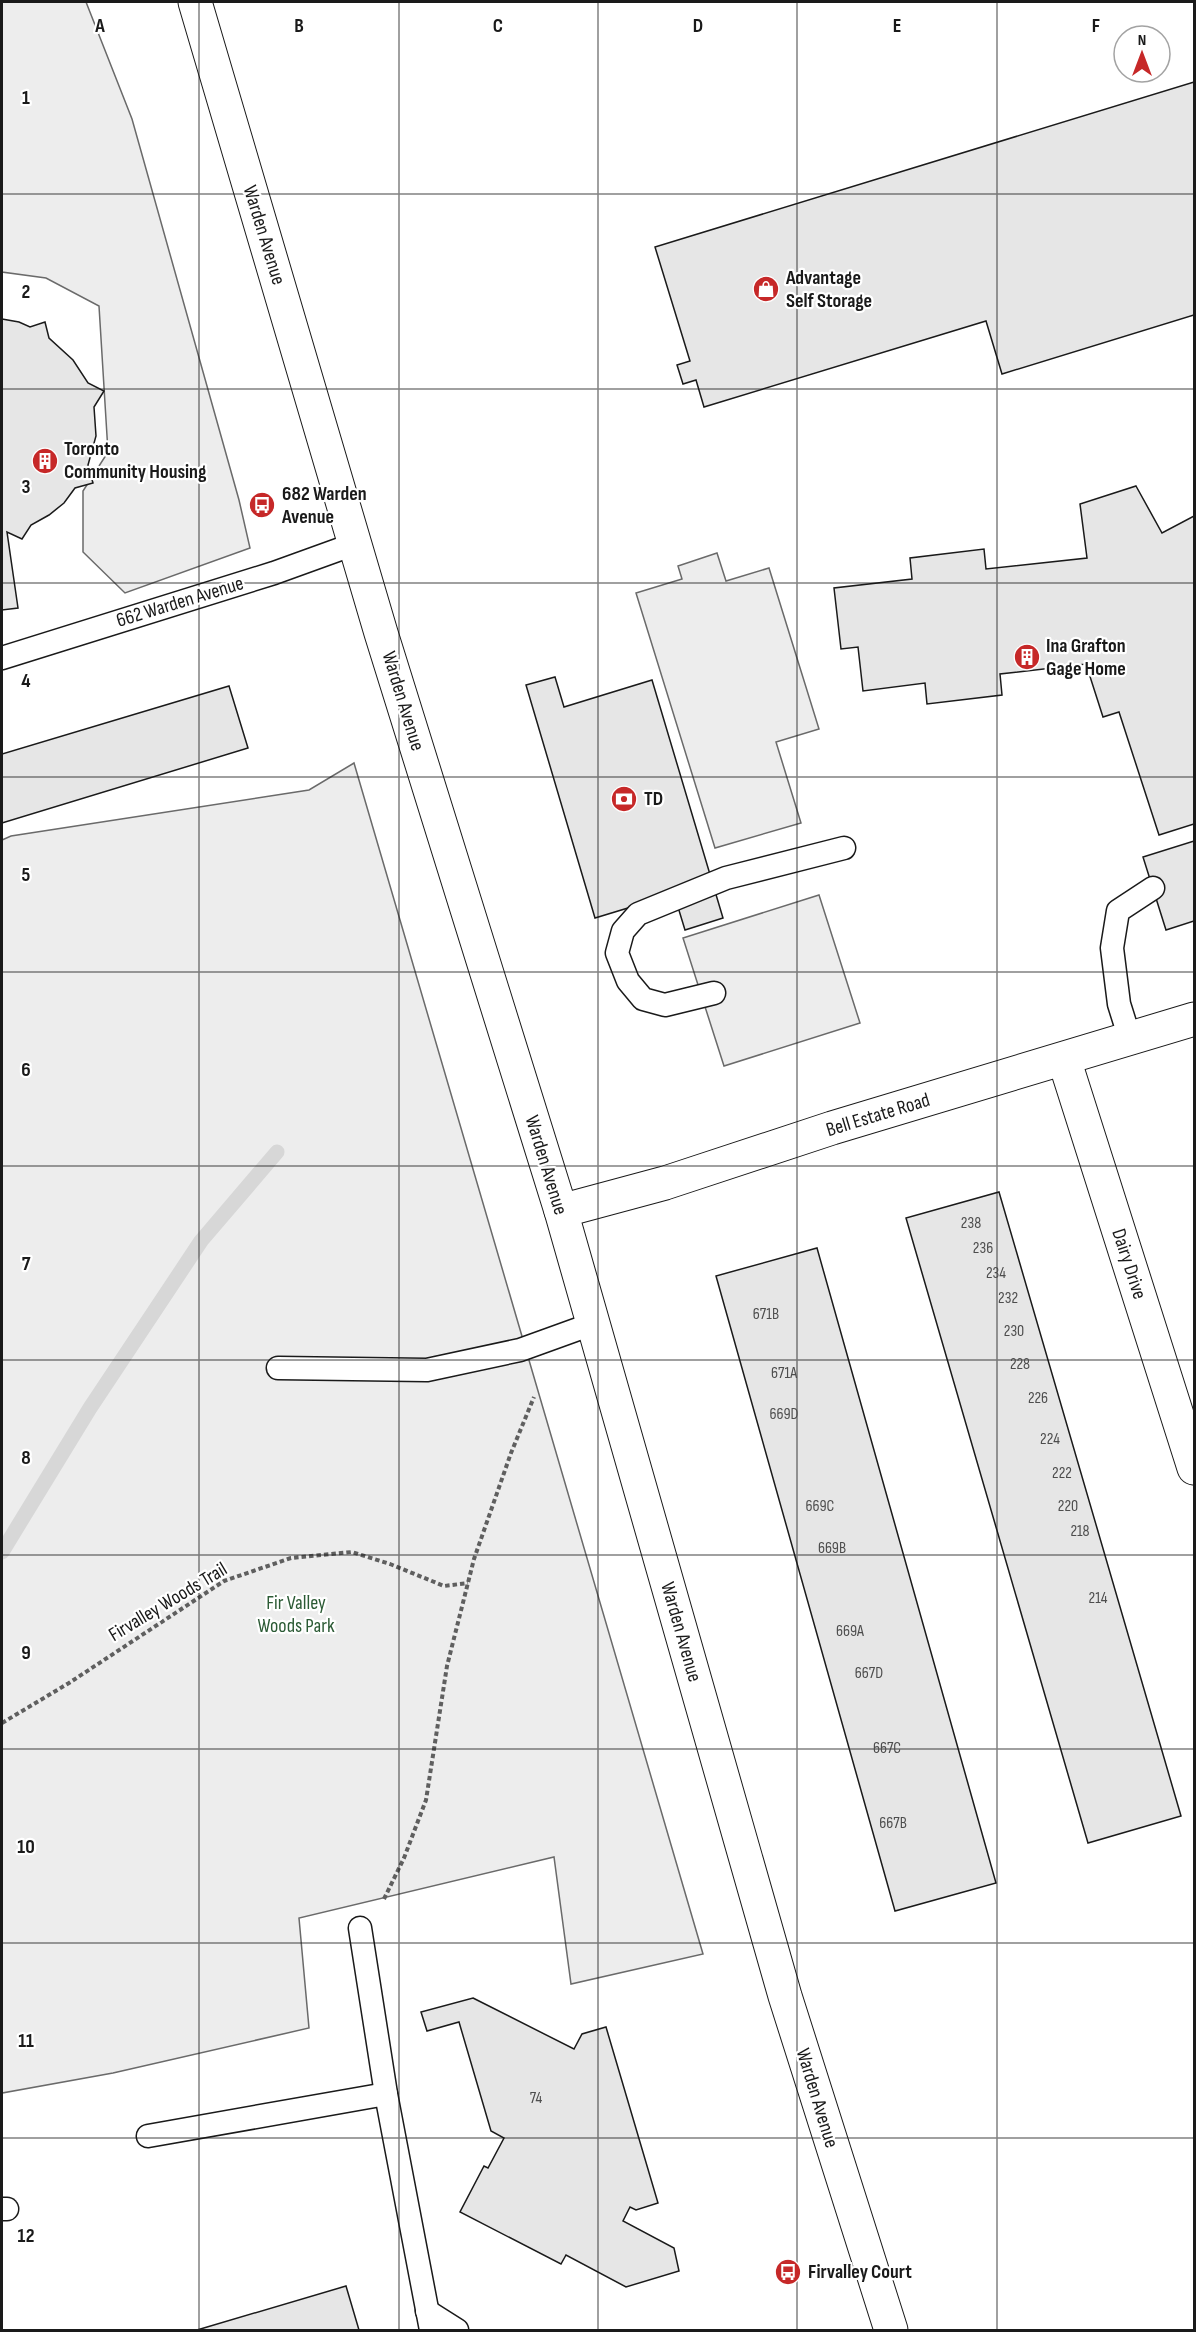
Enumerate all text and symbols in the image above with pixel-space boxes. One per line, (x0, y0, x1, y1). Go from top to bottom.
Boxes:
text: A (94, 14, 105, 38)
text: B (294, 14, 304, 38)
text: C (493, 14, 503, 38)
text: D (693, 14, 703, 38)
text: E (893, 14, 901, 38)
text: F (1092, 14, 1100, 38)
north arrow (1112, 24, 1172, 84)
text: N (1138, 31, 1146, 50)
text: 1 (22, 86, 30, 110)
street label: Warden Avenue (238, 182, 290, 288)
place label: Advantage Self Storage (785, 266, 872, 313)
shop icon: Advantage Self Storage (751, 274, 781, 304)
text: 2 (22, 280, 30, 304)
place label: Toronto Community Housing (64, 437, 207, 484)
building icon: Toronto Community Housing (30, 446, 60, 476)
text: 3 (22, 475, 31, 499)
place label: 682 Warden Avenue (281, 482, 367, 529)
bus stop icon: 682 Warden Avenue (247, 490, 277, 520)
street label: 662 Warden Avenue (113, 571, 247, 633)
place label: Ina Grafton Gage Home (1046, 634, 1126, 681)
building icon: Ina Grafton Gage Home (1012, 642, 1042, 672)
street label: Warden Avenue (377, 648, 429, 754)
text: 4 (21, 669, 31, 693)
bank icon: TD (609, 784, 639, 814)
place label: TD (644, 787, 663, 811)
text: 5 (22, 863, 31, 887)
text: 6 (21, 1058, 31, 1082)
street label: Bell Estate Road (823, 1088, 933, 1142)
street label: Warden Avenue (520, 1112, 572, 1218)
house number: 238 (961, 1214, 981, 1233)
street label: Dairy Drive (1106, 1226, 1152, 1302)
house number: 236 (973, 1239, 993, 1258)
text: 7 (22, 1252, 31, 1276)
house number: 234 (986, 1264, 1006, 1283)
house number: 232 (998, 1289, 1018, 1308)
house number: 671B (753, 1305, 779, 1324)
house number: 230 (1004, 1322, 1024, 1341)
house number: 228 (1010, 1355, 1030, 1374)
house number: 671A (771, 1364, 797, 1383)
house number: 226 (1028, 1389, 1048, 1408)
house number: 669D (770, 1405, 799, 1424)
house number: 224 (1040, 1430, 1060, 1449)
text: 8 (21, 1446, 31, 1470)
house number: 222 (1052, 1464, 1072, 1483)
house number: 669C (806, 1497, 835, 1516)
house number: 220 (1058, 1497, 1078, 1516)
house number: 218 (1070, 1522, 1090, 1541)
house number: 669B (818, 1539, 846, 1558)
street label: Firvalley Woods Trail (104, 1557, 232, 1647)
street label: Warden Avenue (655, 1579, 707, 1685)
house number: 214 (1089, 1589, 1108, 1608)
park label: Fir Valley Woods Park (257, 1591, 335, 1638)
house number: 669A (836, 1622, 864, 1641)
text: 9 (21, 1641, 31, 1665)
house number: 667D (855, 1664, 883, 1683)
house number: 667C (873, 1739, 901, 1758)
house number: 667B (879, 1814, 907, 1833)
text: 10 (17, 1835, 35, 1859)
text: 11 (18, 2029, 34, 2053)
street label: Warden Avenue (791, 2045, 843, 2151)
house number: 74 (530, 2089, 542, 2108)
text: 12 (18, 2224, 34, 2248)
bus stop icon: Firvalley Court (773, 2257, 803, 2287)
place label: Firvalley Court (808, 2260, 912, 2284)

